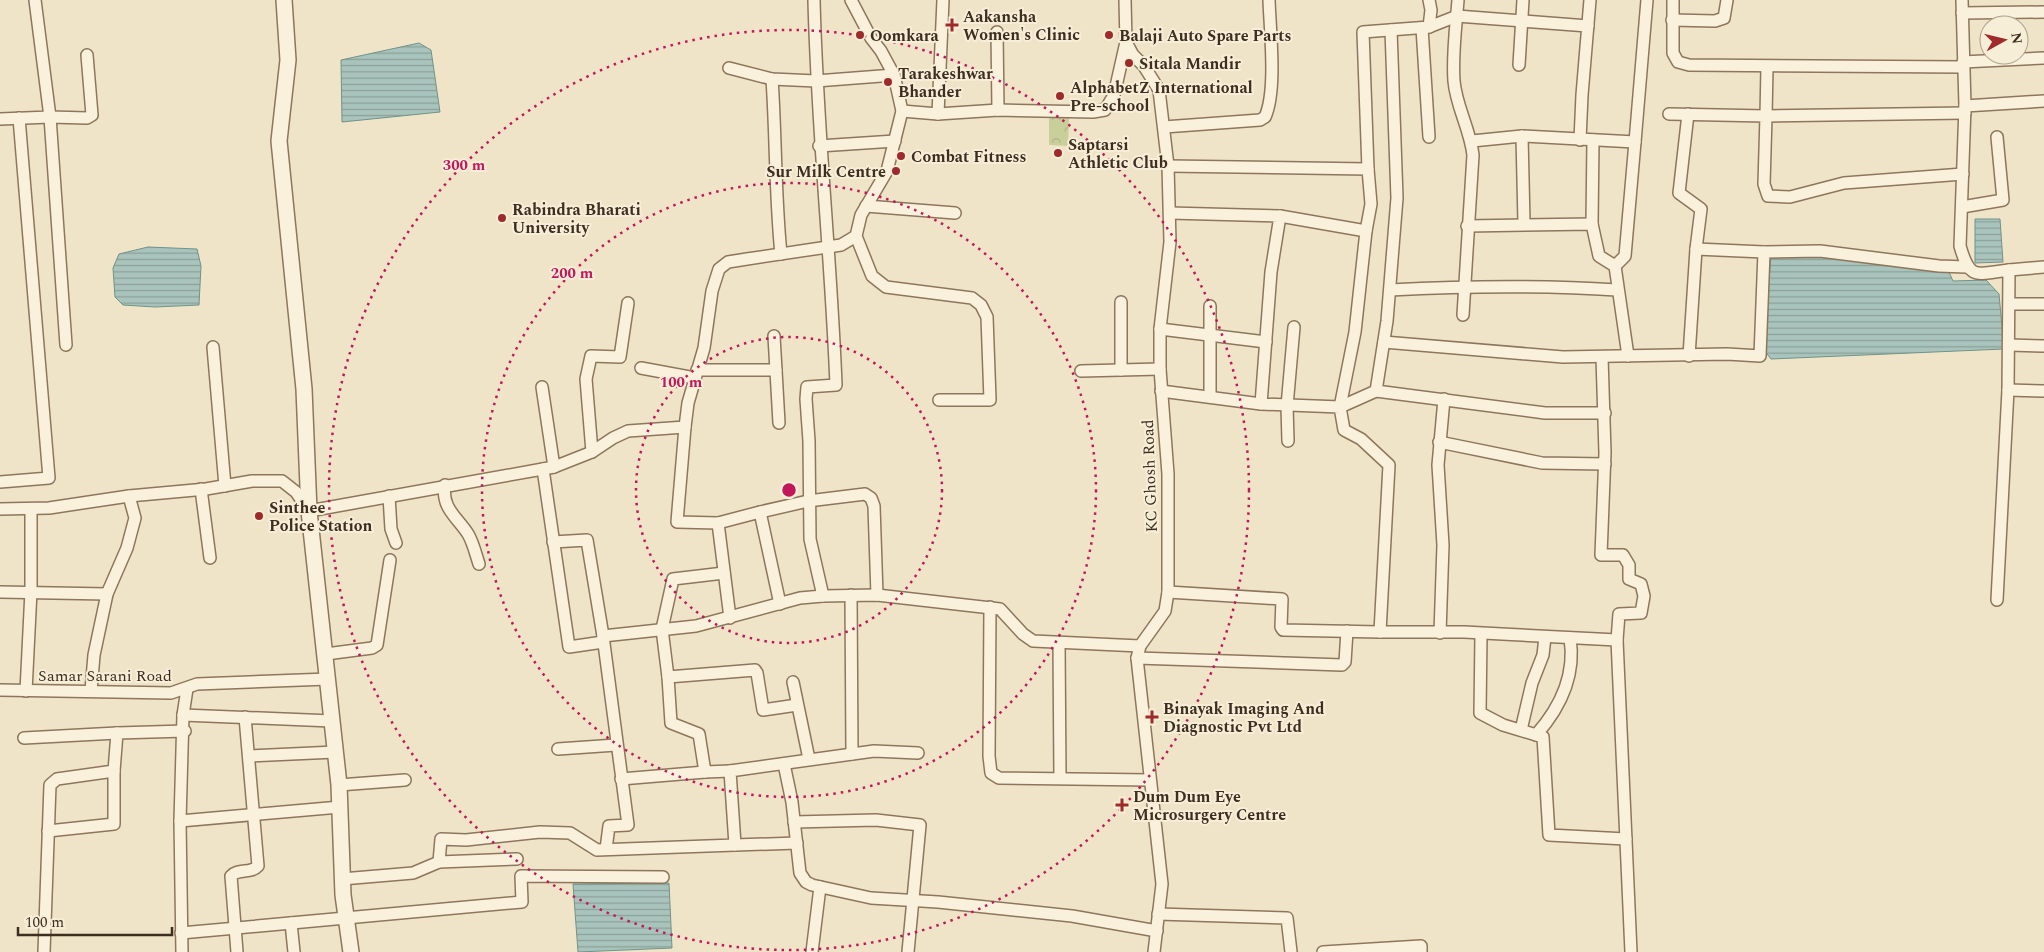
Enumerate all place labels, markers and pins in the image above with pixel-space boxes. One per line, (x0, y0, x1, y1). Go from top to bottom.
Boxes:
place label: Aakansha Women's Clinic (963, 5, 1080, 47)
marker: Aakansha Women's Clinic (945, 18, 959, 32)
place label: Oomkara (870, 24, 940, 48)
place label: Balaji Auto Spare Parts (1119, 24, 1292, 48)
marker: Oomkara (854, 29, 866, 41)
marker: Balaji Auto Spare Parts (1103, 29, 1115, 41)
place label: Sitala Mandir (1139, 52, 1241, 76)
marker: Sitala Mandir (1123, 57, 1135, 69)
place label: Tarakeshwar Bhander (898, 62, 993, 104)
marker: Tarakeshwar Bhander (882, 76, 894, 88)
place label: AlphabetZ International Pre-school (1070, 76, 1253, 118)
marker: AlphabetZ International Pre-school (1054, 90, 1066, 102)
place label: Saptarsi Athletic Club (1068, 133, 1168, 175)
place label: Combat Fitness (911, 145, 1026, 169)
marker: Saptarsi Athletic Club (1052, 147, 1064, 159)
marker: Combat Fitness (895, 150, 907, 162)
place label: Sur Milk Centre (766, 160, 886, 184)
marker: Sur Milk Centre (890, 165, 902, 177)
place label: Rabindra Bharati University (512, 198, 641, 240)
marker: Rabindra Bharati University (496, 212, 508, 224)
centre of rings (780, 481, 798, 499)
place label: Sinthee Police Station (269, 496, 372, 538)
marker: Sinthee Police Station (253, 510, 265, 522)
place label: Binayak Imaging And Diagnostic Pvt Ltd (1163, 697, 1324, 739)
marker: Binayak Imaging And Diagnostic Pvt Ltd (1145, 710, 1159, 724)
place label: Dum Dum Eye Microsurgery Centre (1133, 785, 1286, 827)
marker: Dum Dum Eye Microsurgery Centre (1115, 798, 1129, 812)

